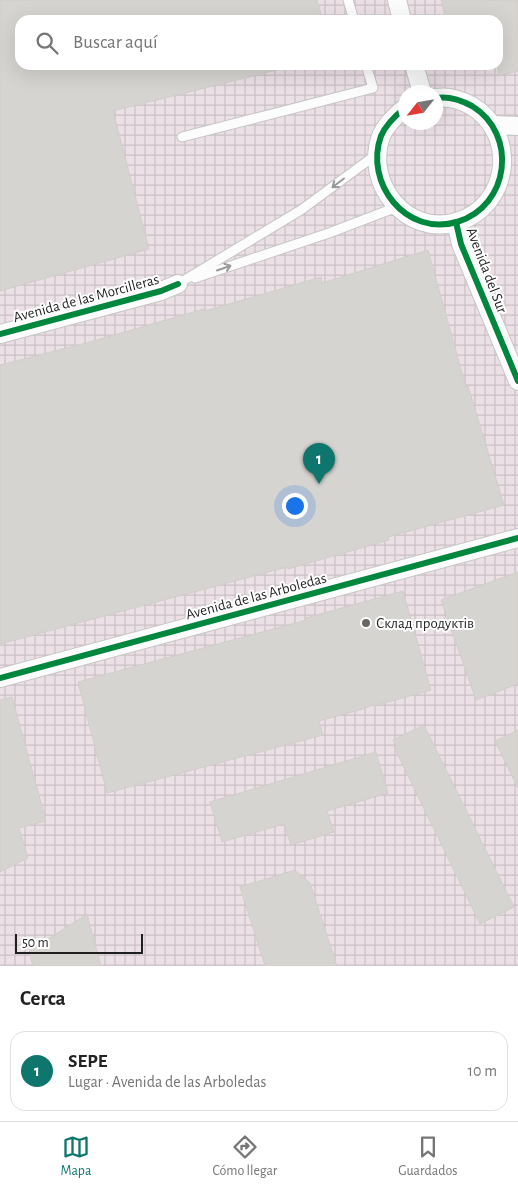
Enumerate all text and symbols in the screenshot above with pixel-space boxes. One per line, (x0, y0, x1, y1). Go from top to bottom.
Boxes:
search box (15, 15, 503, 70)
icon: search (33, 29, 61, 57)
text: Buscar aquí (73, 33, 158, 52)
north arrow (398, 85, 443, 130)
one-way arrow (332, 177, 345, 188)
street label: Avenida del Sur (463, 225, 510, 315)
one-way arrow (216, 263, 232, 272)
street label: Avenida de las Morcilleras (12, 272, 161, 325)
pin: 1 (303, 443, 335, 484)
your location (282, 493, 308, 519)
street label: Avenida de las Arboledas (184, 570, 328, 623)
place label: Склад продуктів (376, 616, 474, 631)
marker: Склад продуктів (360, 617, 372, 629)
scale bar (15, 931, 142, 954)
text: 50 m (22, 936, 49, 950)
text: Cerca (20, 988, 66, 1009)
text: SEPE (68, 1052, 107, 1071)
text: 1 (34, 1063, 40, 1079)
text: 10 m (468, 1063, 497, 1079)
text: Lugar · Avenida de las Arboledas (68, 1074, 267, 1090)
tab: Mapa (61, 1133, 91, 1180)
tab: Cómo llegar (212, 1133, 277, 1180)
tab: Guardados (398, 1133, 457, 1180)

